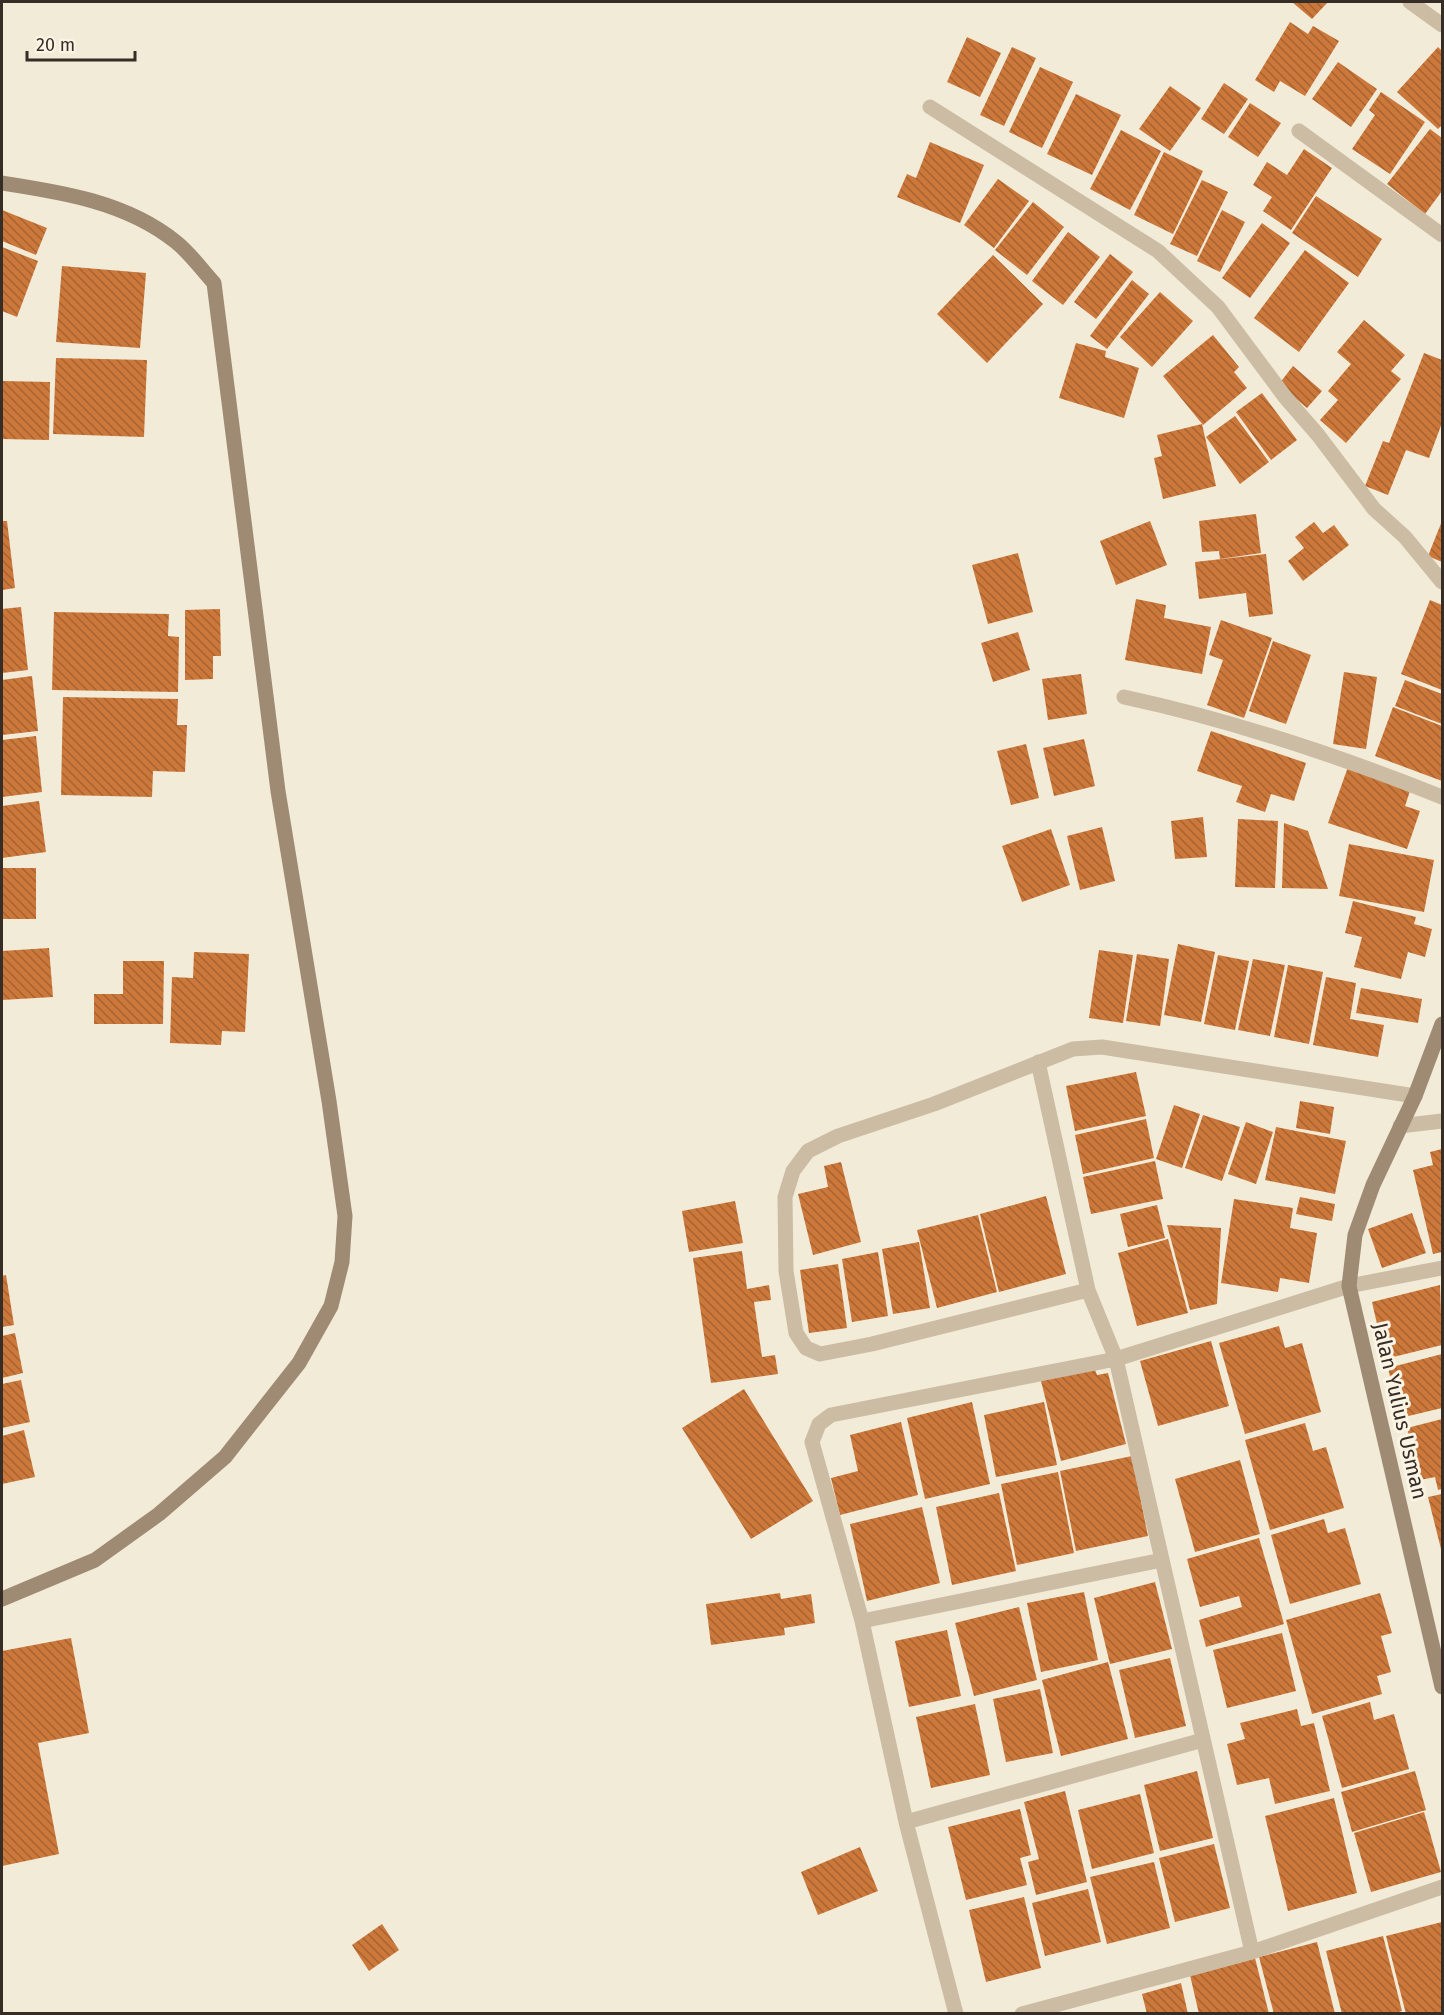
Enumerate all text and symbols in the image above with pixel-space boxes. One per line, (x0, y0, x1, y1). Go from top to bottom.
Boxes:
scale bar (27, 24, 135, 62)
text: 20 m (36, 34, 75, 56)
street label: Jalan Yulius Usman (1367, 1320, 1433, 1502)

